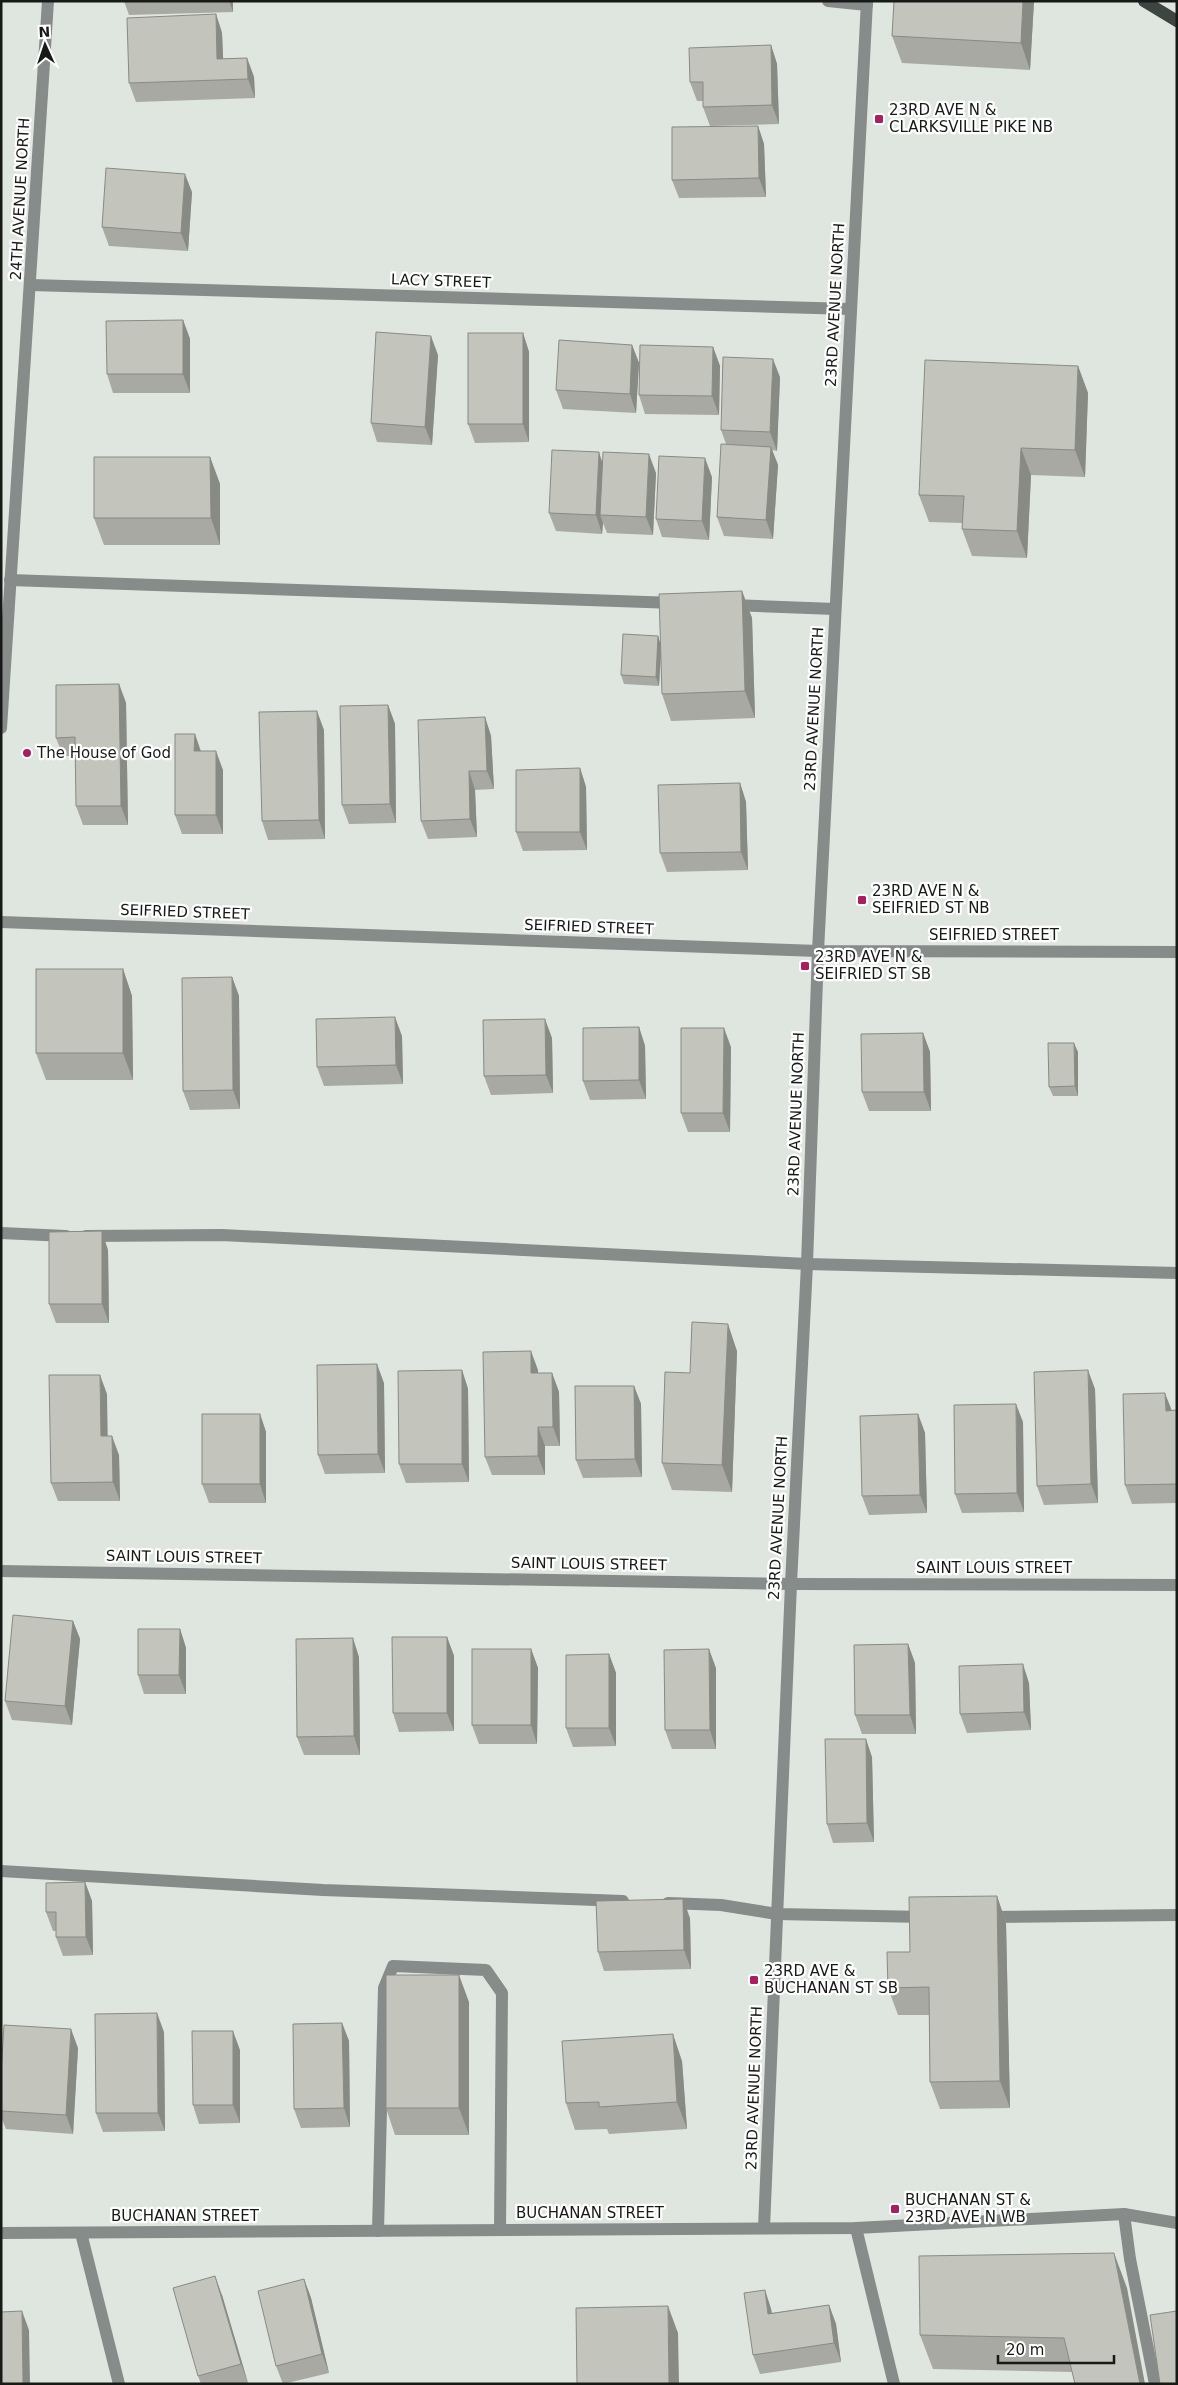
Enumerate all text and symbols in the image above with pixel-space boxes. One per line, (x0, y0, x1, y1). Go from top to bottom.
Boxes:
north arrow (20, 20, 70, 70)
text: N (38, 24, 51, 40)
place label: 23RD AVE N & CLARKSVILLE PIKE NB (889, 101, 1053, 136)
marker: 23RD AVE N & CLARKSVILLE PIKE NB (873, 113, 885, 125)
street label: 24TH AVENUE NORTH (7, 117, 33, 281)
street label: 23RD AVENUE NORTH (822, 223, 848, 387)
street label: LACY STREET (391, 270, 492, 292)
street label: 23RD AVENUE NORTH (801, 627, 827, 791)
place label: The House of God (36, 744, 171, 762)
marker: The House of God (21, 747, 33, 759)
place label: 23RD AVE N & SEIFRIED ST NB (872, 882, 990, 917)
marker: 23RD AVE N & SEIFRIED ST NB (856, 894, 868, 906)
street label: SEIFRIED STREET (120, 901, 251, 923)
street label: SEIFRIED STREET (524, 916, 655, 938)
street label: SEIFRIED STREET (929, 926, 1060, 944)
place label: 23RD AVE N & SEIFRIED ST SB (815, 948, 931, 983)
marker: 23RD AVE N & SEIFRIED ST SB (799, 960, 811, 972)
street label: 23RD AVENUE NORTH (784, 1032, 808, 1196)
street label: 23RD AVENUE NORTH (765, 1436, 791, 1600)
street label: SAINT LOUIS STREET (106, 1547, 263, 1567)
street label: SAINT LOUIS STREET (511, 1554, 668, 1574)
street label: SAINT LOUIS STREET (916, 1559, 1073, 1577)
place label: 23RD AVE & BUCHANAN ST SB (764, 1962, 898, 1997)
marker: 23RD AVE & BUCHANAN ST SB (748, 1974, 760, 1986)
street label: 23RD AVENUE NORTH (742, 2006, 766, 2170)
place label: BUCHANAN ST & 23RD AVE N WB (905, 2191, 1031, 2226)
marker: BUCHANAN ST & 23RD AVE N WB (889, 2203, 901, 2215)
street label: BUCHANAN STREET (516, 2204, 665, 2222)
street label: BUCHANAN STREET (111, 2207, 260, 2225)
scale bar (998, 2332, 1114, 2364)
text: 20 m (1006, 2341, 1044, 2359)

